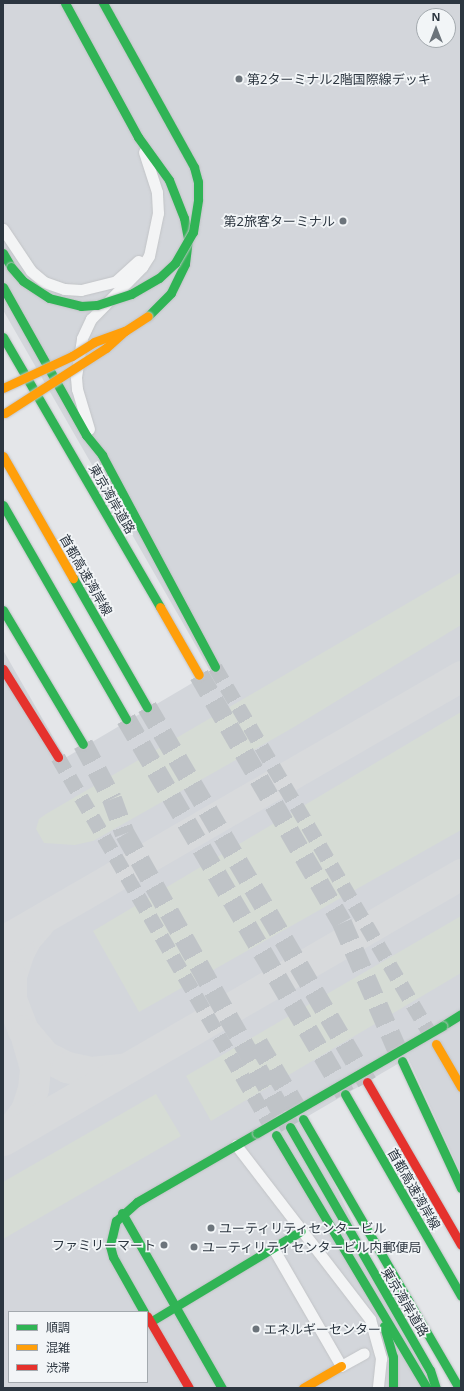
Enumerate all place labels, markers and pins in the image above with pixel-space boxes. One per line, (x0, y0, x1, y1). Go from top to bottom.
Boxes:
place label: 第2ターミナル2階国際線デッキ (247, 71, 431, 87)
marker: 第2ターミナル2階国際線デッキ (234, 74, 244, 84)
place label: 第2旅客ターミナル (224, 213, 335, 229)
marker: 第2旅客ターミナル (338, 216, 348, 226)
place label: ユーティリティセンタービル (219, 1220, 388, 1236)
marker: ユーティリティセンタービル (206, 1223, 216, 1233)
place label: ファミリーマート (52, 1237, 156, 1253)
place label: ユーティリティセンタービル内郵便局 (202, 1239, 423, 1255)
marker: ファミリーマート (159, 1240, 169, 1250)
marker: ユーティリティセンタービル内郵便局 (189, 1242, 199, 1252)
place label: エネルギーセンター (264, 1321, 381, 1337)
marker: エネルギーセンター (251, 1324, 261, 1334)

